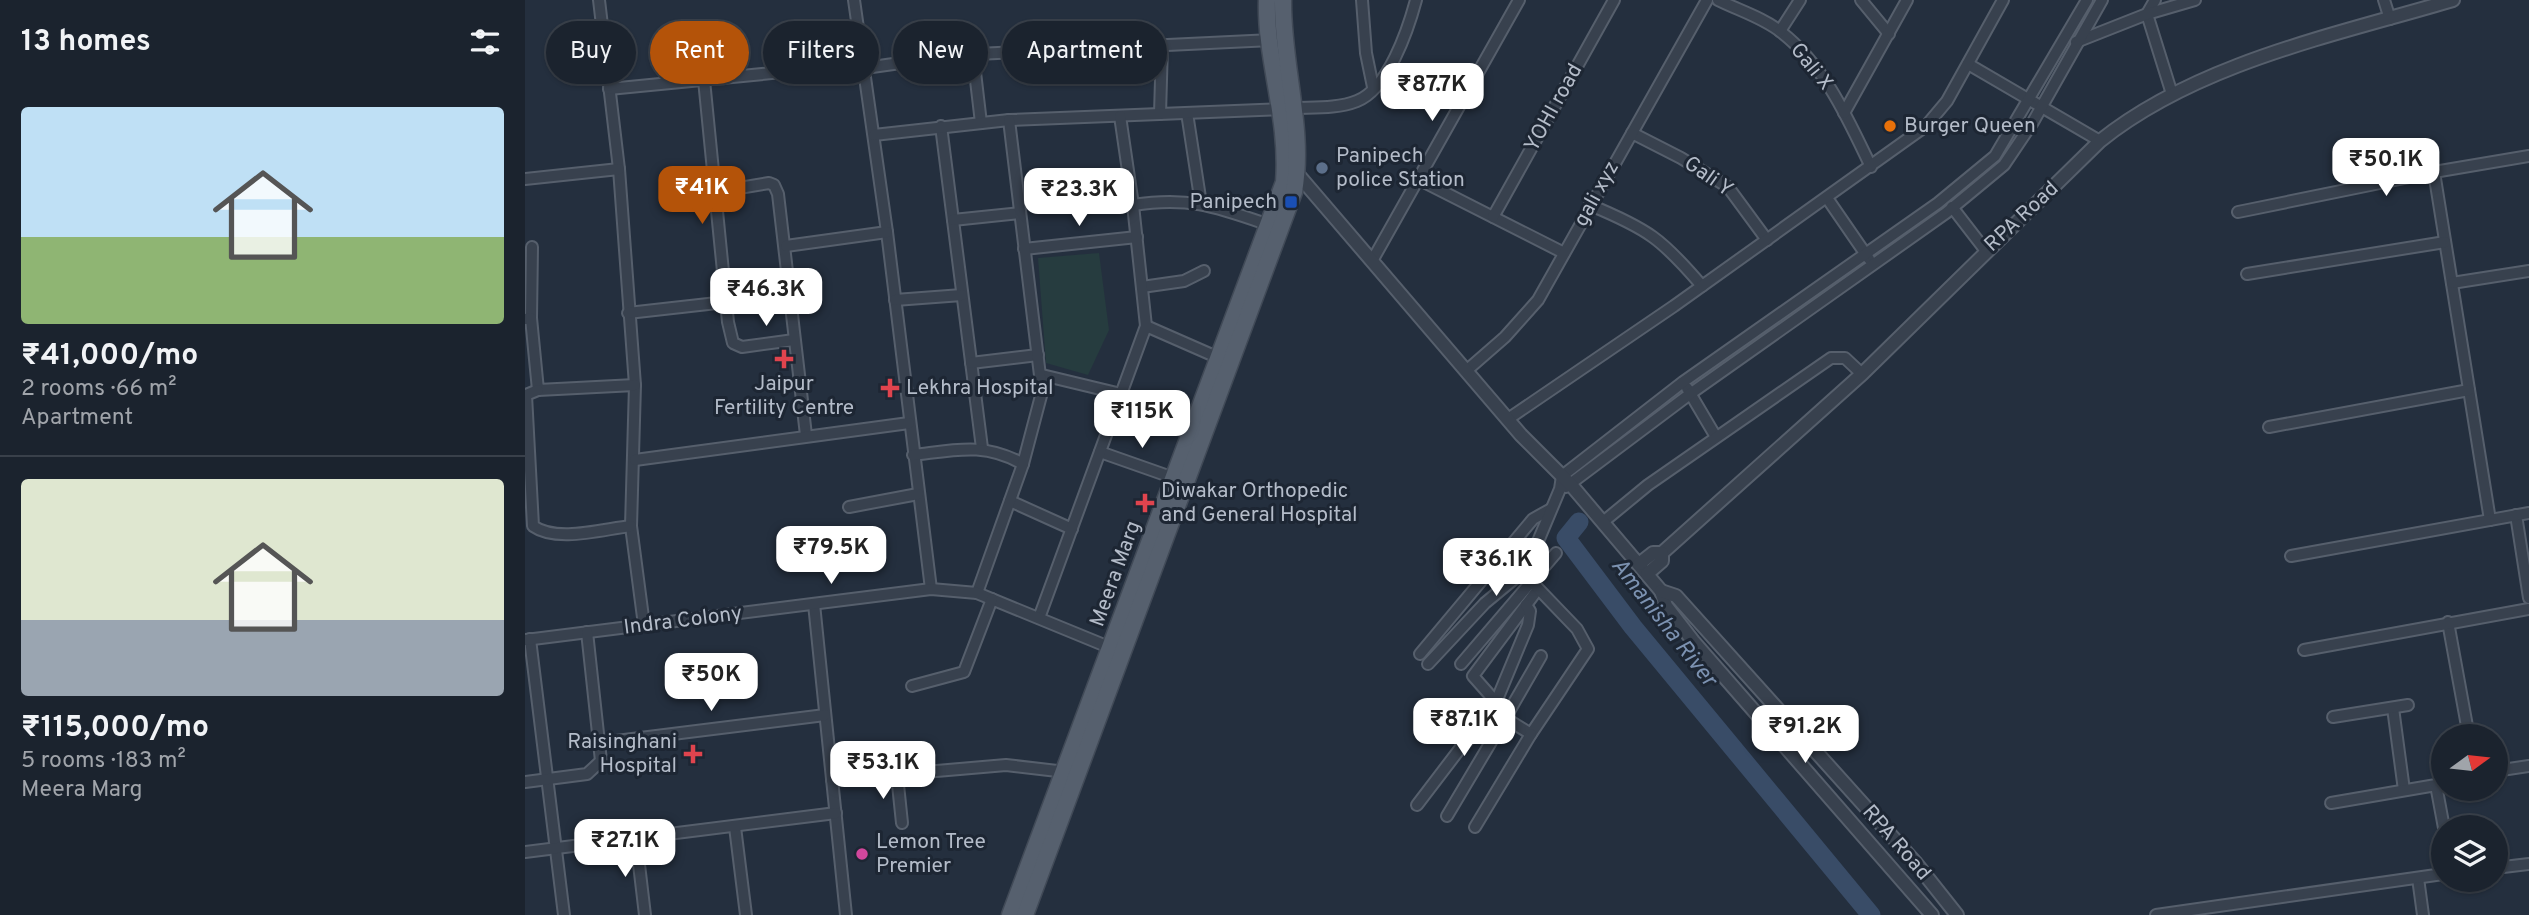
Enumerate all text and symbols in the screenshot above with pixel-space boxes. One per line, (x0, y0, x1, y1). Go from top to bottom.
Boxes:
chip: Buy (546, 21, 636, 84)
chip: Rent (650, 21, 749, 84)
chip: Filters (763, 21, 879, 84)
chip: New (893, 21, 988, 84)
chip: Apartment (1002, 21, 1167, 84)
icon: filters (466, 23, 504, 61)
text: 13 homes (21, 24, 151, 61)
street label: Gali X (1784, 38, 1838, 96)
street label: YOHI road (1519, 59, 1589, 157)
pin: ₹87.7K (1375, 64, 1489, 123)
text: ₹87.7K (1397, 71, 1467, 100)
place label: Burger Queen (1904, 113, 2036, 140)
marker: Burger Queen (1882, 118, 1898, 134)
pin: ₹50.1K (2329, 138, 2443, 198)
place label: Panipech police Station (1336, 143, 1465, 194)
text: ₹50.1K (2348, 146, 2424, 175)
street label: Gali Y (1678, 150, 1738, 204)
icon: home (200, 152, 326, 278)
street label: gali xyz (1568, 156, 1626, 232)
marker: Panipech police Station (1314, 160, 1330, 176)
pin: ₹41K (661, 166, 743, 226)
pin: ₹23.3K (1022, 168, 1136, 228)
text: ₹41K (674, 174, 730, 203)
text: ₹23.3K (1040, 176, 1118, 205)
street label: RPA Road (1979, 176, 2065, 258)
place label: Panipech (1190, 189, 1277, 216)
marker: Panipech (1283, 194, 1299, 210)
pin: ₹46.3K (709, 268, 823, 328)
text: ₹46.3K (726, 276, 806, 305)
text: ₹41,000/mo (21, 338, 198, 375)
marker: Jaipur Fertility Centre (774, 349, 794, 369)
place label: Jaipur Fertility Centre (714, 371, 854, 422)
text: 2 rooms · 66 m² (21, 375, 177, 404)
place label: Lekhra Hospital (906, 375, 1054, 402)
marker: Lekhra Hospital (880, 378, 900, 398)
pin: ₹115K (1093, 391, 1191, 450)
text: ₹115K (1110, 398, 1174, 427)
text: Apartment (21, 404, 133, 433)
place label: Diwakar Orthopedic and General Hospital (1161, 478, 1358, 529)
marker: Diwakar Orthopedic and General Hospital (1135, 493, 1155, 513)
street label: Meera Marg (1084, 517, 1148, 631)
icon: home (200, 524, 326, 650)
pin: ₹79.5K (774, 526, 888, 586)
text: ₹79.5K (792, 534, 870, 563)
pin: ₹36.1K (1439, 538, 1553, 598)
text: ₹36.1K (1459, 546, 1533, 575)
water label: Amanisha River (1604, 553, 1724, 695)
street label: Indra Colony (622, 600, 744, 642)
pin: ₹50K (670, 654, 752, 713)
text: ₹50K (681, 661, 741, 690)
pin: ₹87.1K (1407, 698, 1521, 758)
text: ₹87.1K (1429, 706, 1499, 735)
pin: ₹91.2K (1748, 706, 1862, 765)
text: ₹115,000/mo (21, 710, 209, 747)
text: ₹91.2K (1768, 713, 1842, 742)
north arrow (2431, 724, 2508, 802)
map controls (2431, 724, 2508, 892)
place label: Raisinghani Hospital (567, 729, 677, 780)
pin: ₹53.1K (826, 742, 940, 801)
marker: Raisinghani Hospital (683, 744, 703, 764)
text: 5 rooms · 183 m² (21, 747, 186, 776)
text: ₹53.1K (846, 749, 920, 778)
text: Meera Marg (21, 776, 142, 805)
street label: RPA Road (1856, 799, 1936, 887)
button: layers (2431, 815, 2508, 892)
pin: ₹27.1K (568, 820, 682, 879)
text: ₹27.1K (590, 827, 660, 856)
place label: Lemon Tree Premier (876, 829, 986, 880)
marker: Lemon Tree Premier (854, 846, 870, 862)

